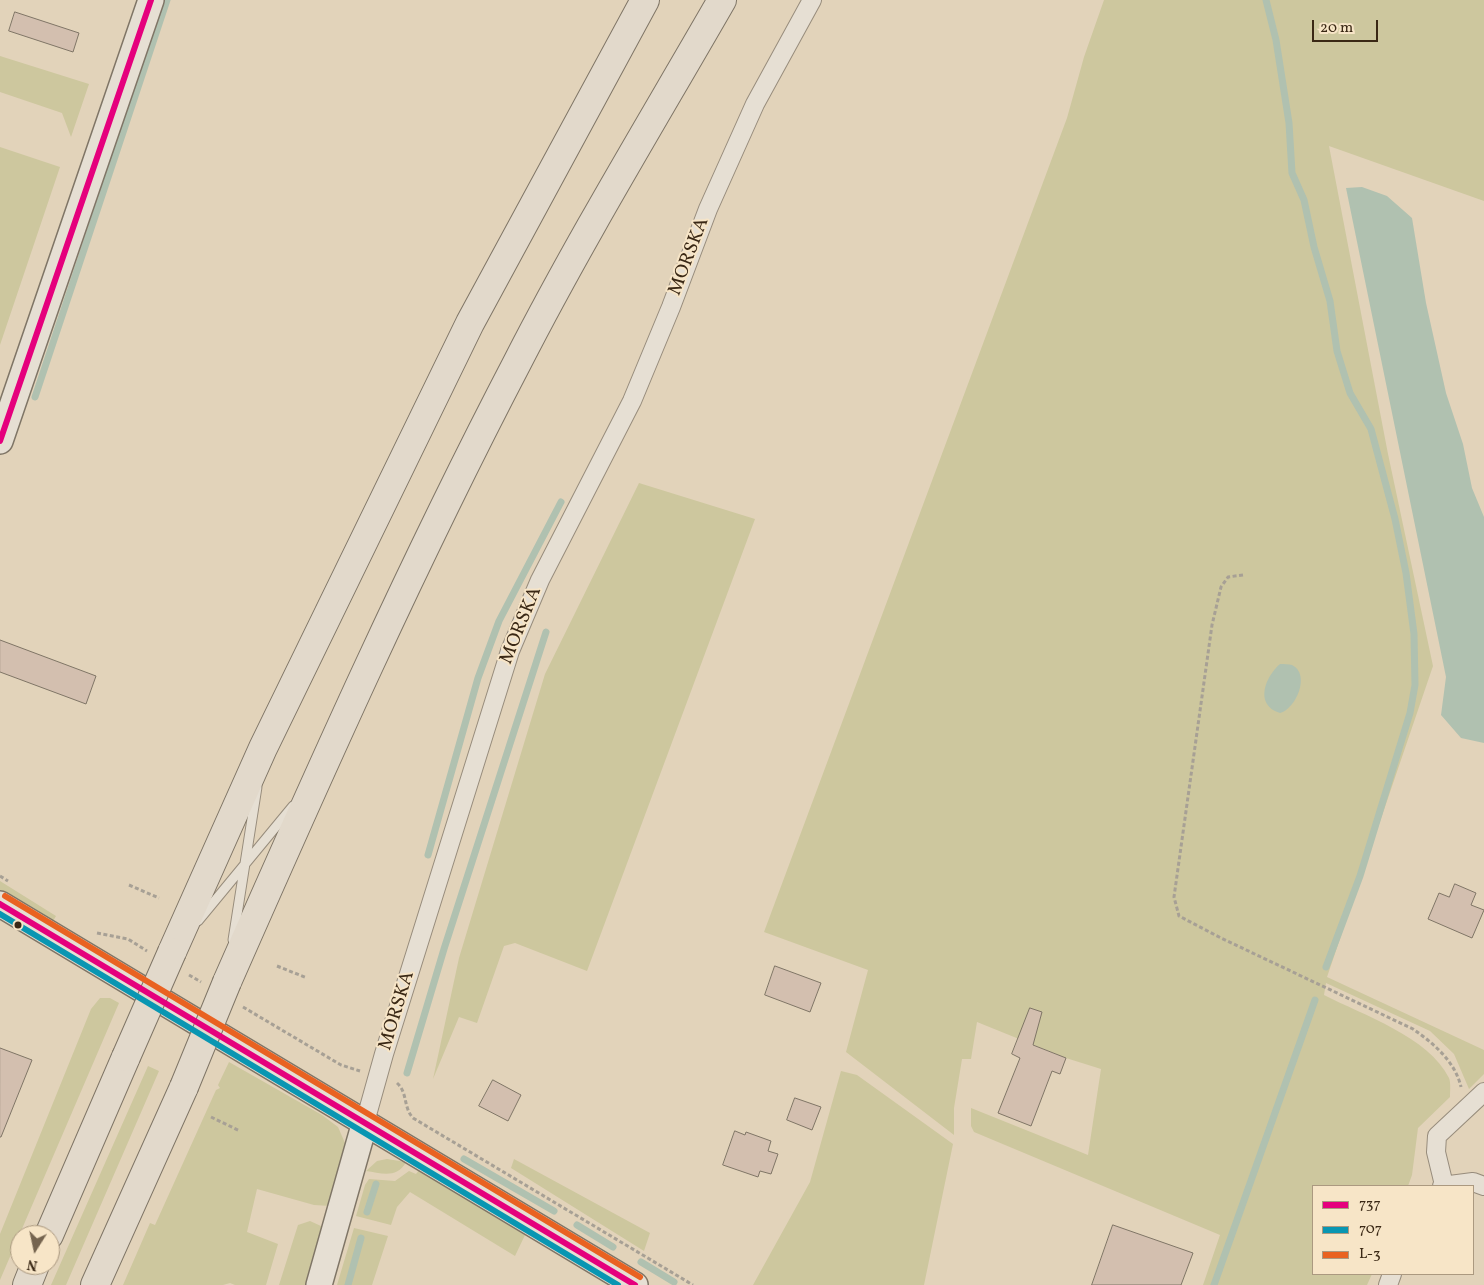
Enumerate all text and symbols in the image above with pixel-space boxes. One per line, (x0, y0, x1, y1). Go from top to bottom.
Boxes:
scale bar (1314, 10, 1380, 42)
text: 20 m (1320, 18, 1353, 39)
street label: MORSKA (665, 215, 715, 299)
street label: MORSKA (496, 584, 548, 668)
unlabelled marker (13, 920, 23, 930)
street label: MORSKA (375, 969, 421, 1053)
legend (1312, 1185, 1474, 1275)
text: 737 (1359, 1194, 1381, 1215)
text: 707 (1359, 1219, 1382, 1240)
north arrow (10, 1225, 60, 1275)
text: L-3 (1359, 1244, 1381, 1265)
text: N (26, 1254, 39, 1275)

